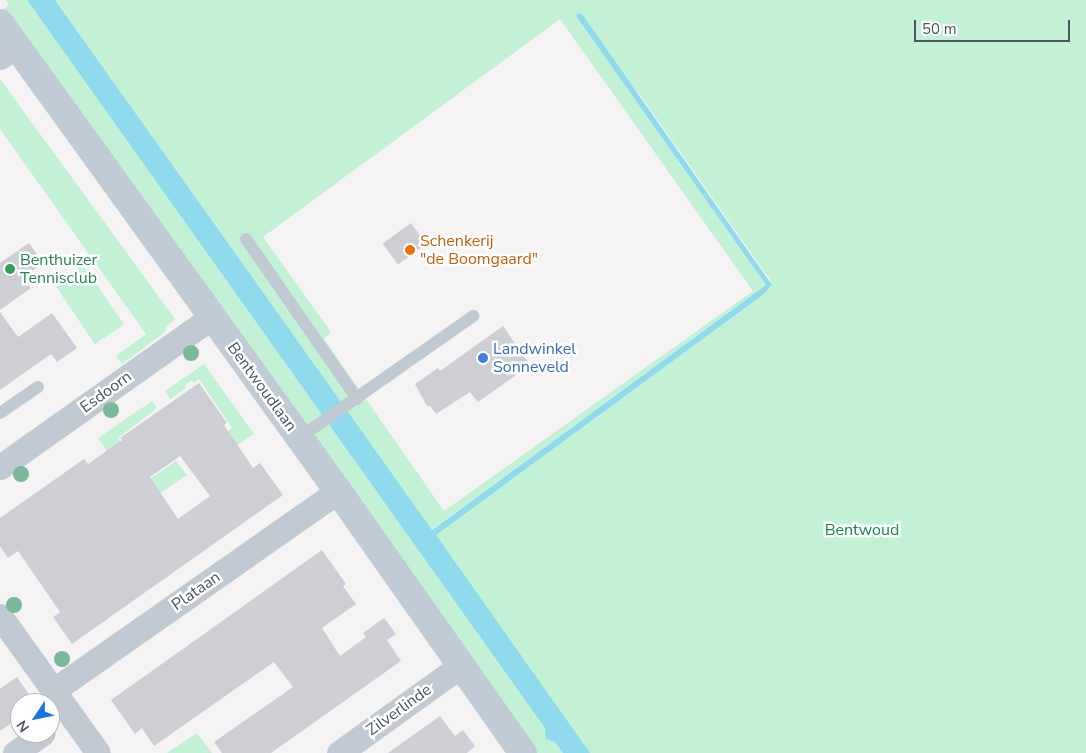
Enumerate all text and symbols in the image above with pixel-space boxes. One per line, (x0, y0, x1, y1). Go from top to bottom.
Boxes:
scale bar (916, 10, 1072, 42)
text: 50 m (922, 19, 957, 39)
place label: Schenkerij "de Boomgaard" (420, 231, 538, 269)
marker: Schenkerij "de Boomgaard" (404, 244, 416, 256)
place label: Benthuizer Tennisclub (20, 250, 97, 288)
marker: Benthuizer Tennisclub (4, 263, 16, 275)
street label: Bentwoudlaan (223, 339, 301, 435)
place label: Landwinkel Sonneveld (493, 339, 576, 377)
marker: Landwinkel Sonneveld (477, 352, 489, 364)
street label: Esdoorn (77, 367, 135, 417)
park label: Bentwoud (825, 520, 899, 540)
street label: Plataan (168, 567, 224, 615)
street label: Zilverlinde (363, 680, 435, 740)
north arrow (10, 693, 60, 743)
text: N (12, 716, 34, 736)

